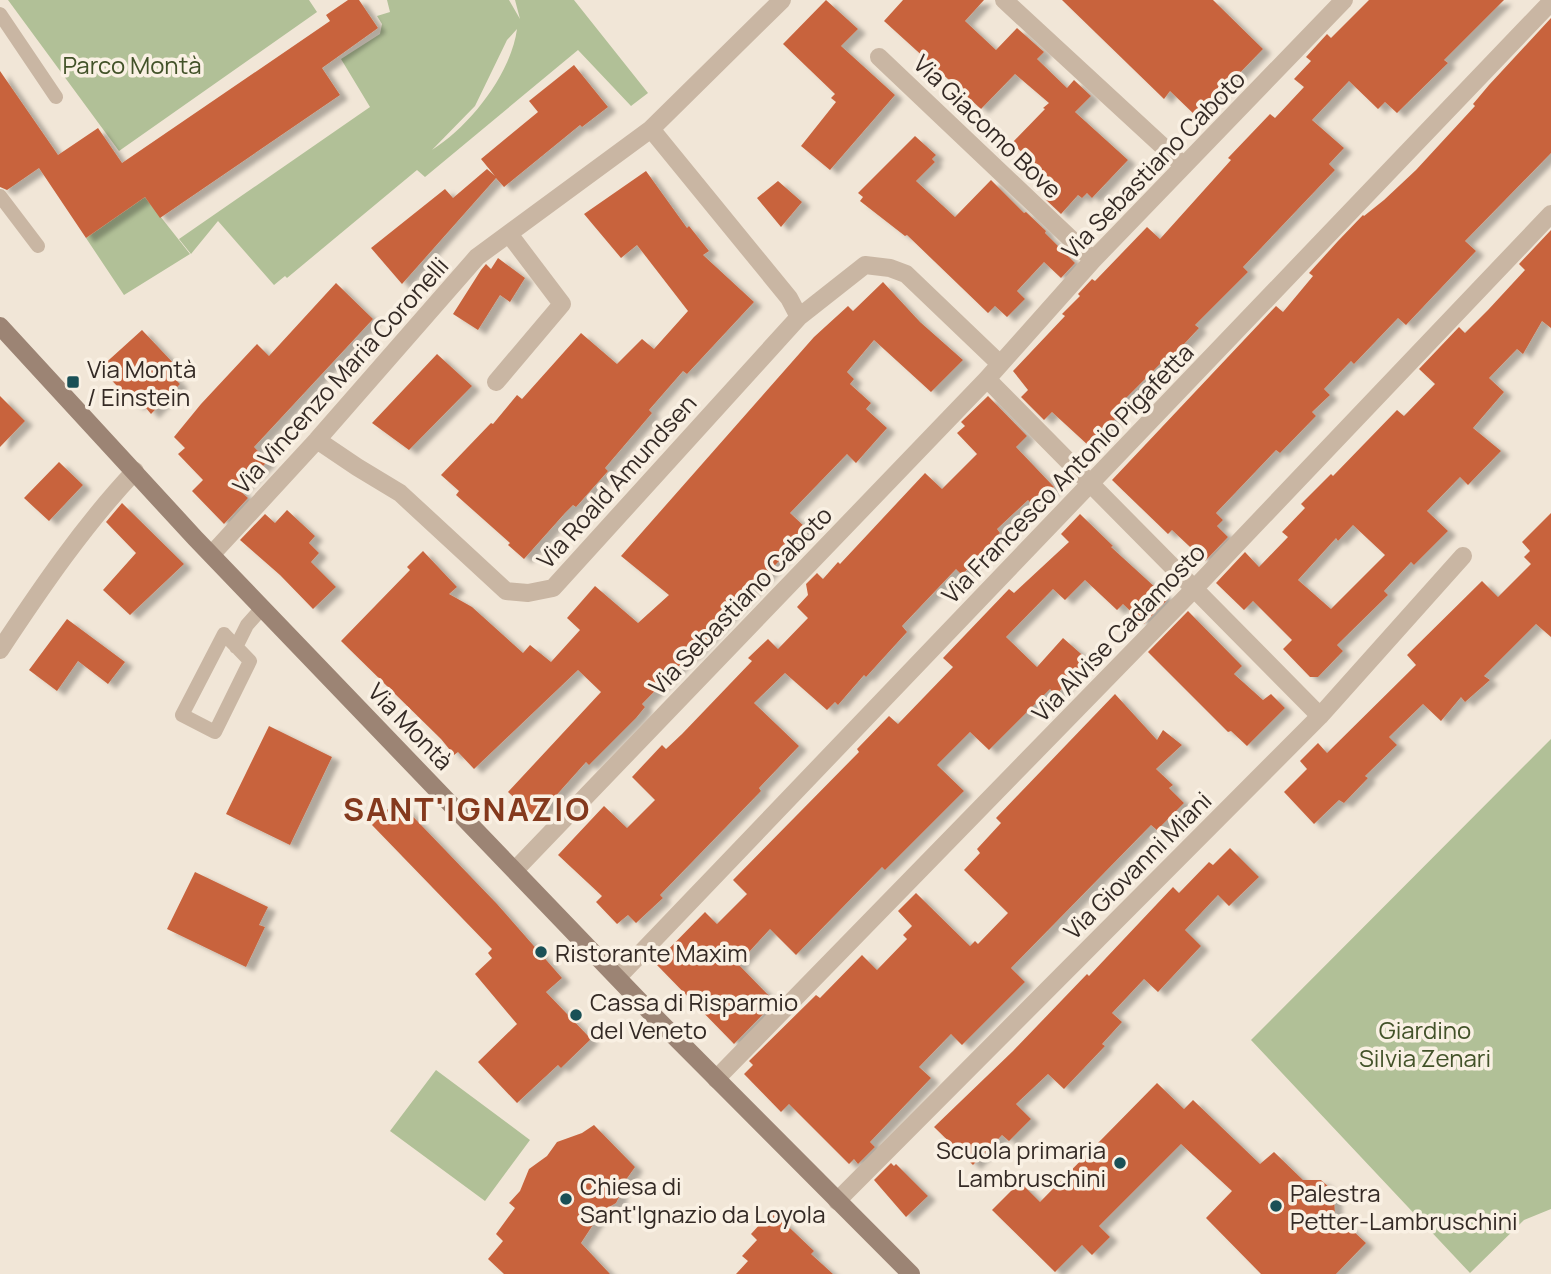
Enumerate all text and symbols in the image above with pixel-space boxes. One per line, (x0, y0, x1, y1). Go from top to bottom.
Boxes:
street label: Via Giacomo Bove (907, 47, 1069, 205)
park label: Parco Montà (62, 48, 202, 81)
street label: Via Sebastiano Caboto (1054, 62, 1252, 266)
street label: Via Vincenzo Maria Coronelli (225, 250, 455, 500)
street label: Via Francesco Antonio Pigafetta (934, 336, 1200, 610)
place label: Via Montà / Einstein (87, 352, 196, 413)
marker: Via Montà / Einstein (65, 374, 81, 390)
street label: Via Roald Amundsen (529, 387, 703, 575)
street label: Via Sebastiano Caboto (641, 498, 839, 702)
street label: Via Alvise Cadamosto (1024, 536, 1212, 728)
street label: Via Montà (361, 675, 461, 777)
street label: Via Giovanni Miani (1056, 784, 1218, 946)
district label: SANT'IGNAZIO (343, 787, 591, 831)
place label: Ristorante Maxim (555, 936, 748, 969)
marker: Ristorante Maxim (533, 944, 549, 960)
place label: Cassa di Risparmio del Veneto (590, 985, 798, 1046)
marker: Cassa di Risparmio del Veneto (568, 1007, 584, 1023)
park label: Giardino Silvia Zenari (1359, 1013, 1491, 1074)
place label: Scuola primaria Lambruschini (936, 1133, 1106, 1194)
marker: Scuola primaria Lambruschini (1112, 1155, 1128, 1171)
place label: Chiesa di Sant'Ignazio da Loyola (580, 1169, 825, 1230)
place label: Palestra Petter-Lambruschini (1290, 1176, 1518, 1237)
marker: Chiesa di Sant'Ignazio da Loyola (558, 1191, 574, 1207)
marker: Palestra Petter-Lambruschini (1268, 1198, 1284, 1214)

